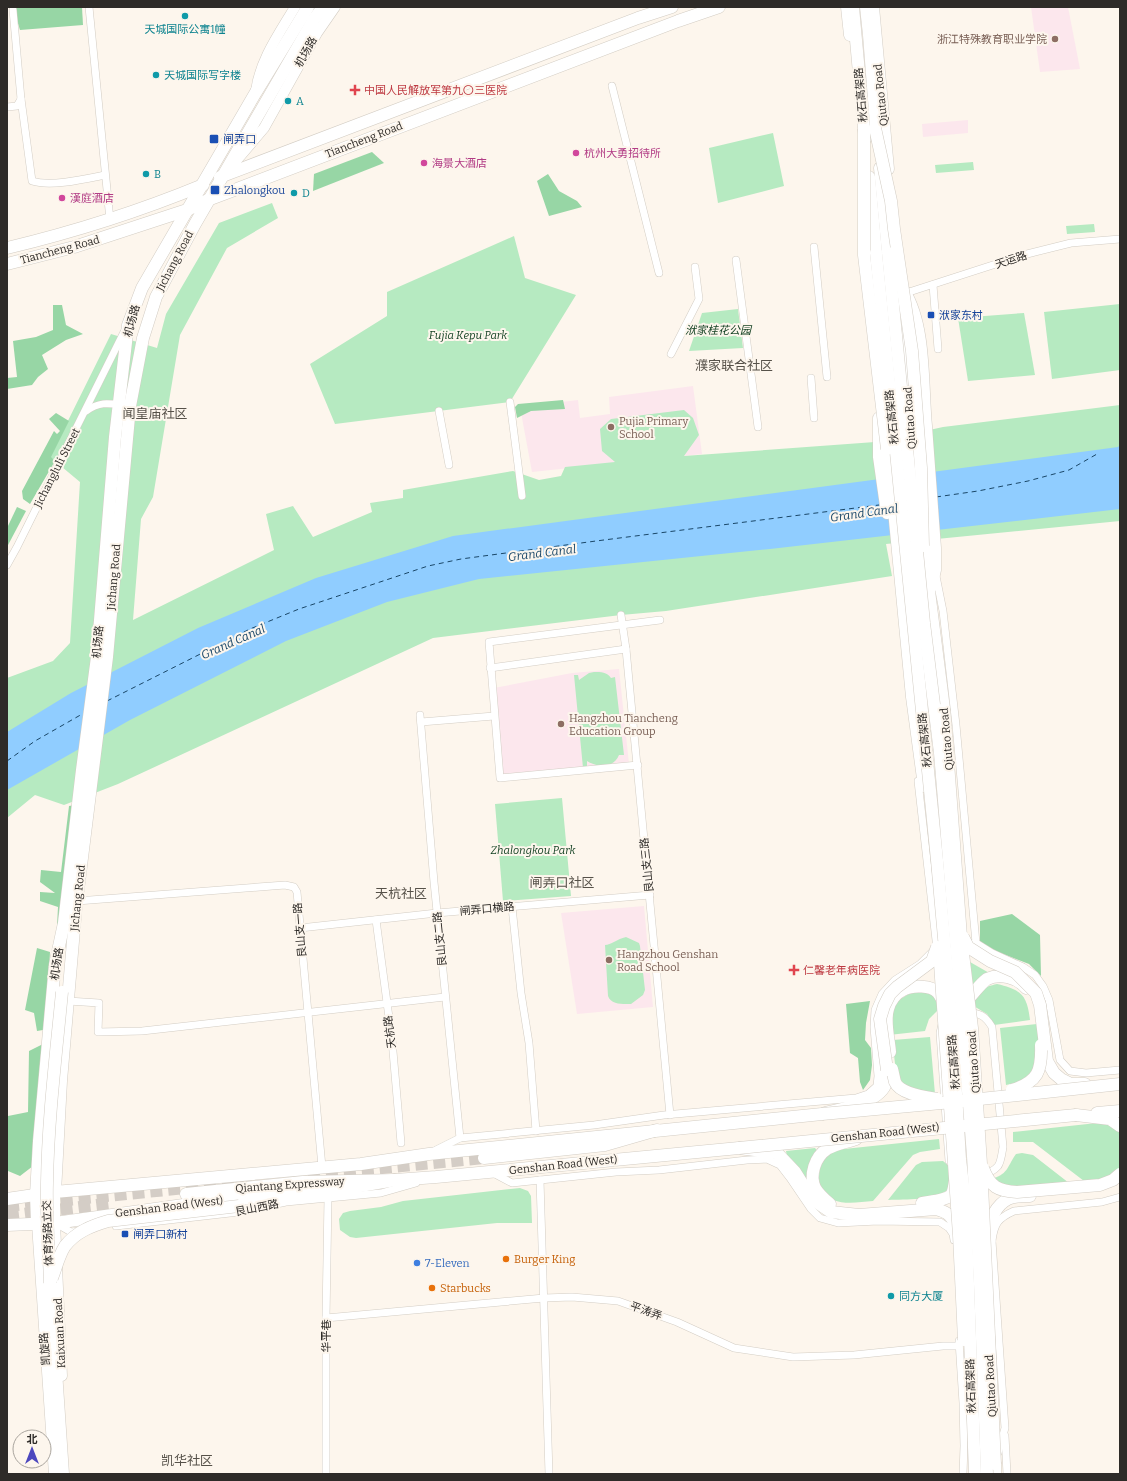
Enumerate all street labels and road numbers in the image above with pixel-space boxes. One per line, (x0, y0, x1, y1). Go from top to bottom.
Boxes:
street label: 机场路 (292, 34, 320, 70)
street label: Qiutao Road (871, 63, 891, 127)
street label: 秋石高架路 (852, 67, 870, 123)
street label: Tiancheng Road (323, 119, 405, 161)
street label: Jichang Road (153, 228, 197, 294)
street label: Tiancheng Road (19, 233, 102, 267)
street label: 天运路 (993, 249, 1029, 271)
street label: 机场路 (121, 303, 143, 339)
street label: Qiutao Road (901, 386, 919, 450)
street label: 秋石高架路 (883, 389, 901, 445)
street label: Jichangluli Street (31, 426, 83, 511)
street label: Jichang Road (105, 543, 123, 612)
street label: 机场路 (90, 625, 106, 659)
street label: Qiutao Road (938, 707, 956, 771)
street label: 秋石高架路 (916, 712, 934, 768)
street label: 艮山支三路 (638, 837, 656, 893)
street label: Jichang Road (68, 864, 88, 933)
street label: 闸弄口横路 (459, 900, 515, 918)
street label: 艮山支一路 (291, 902, 309, 958)
street label: 艮山支二路 (431, 911, 449, 967)
street label: 机场路 (48, 947, 66, 981)
street label: 天杭路 (382, 1015, 398, 1049)
street label: Qiutao Road (965, 1030, 983, 1094)
street label: 秋石高架路 (946, 1034, 962, 1090)
street label: Genshan Road (West) (830, 1121, 940, 1145)
street label: Genshan Road (West) (508, 1153, 618, 1177)
street label: Qiantang Expressway (235, 1175, 345, 1195)
street label: Genshan Road (West) (114, 1194, 224, 1220)
street label: 艮山西路 (234, 1197, 280, 1219)
street label: 体育场路立交 (40, 1200, 56, 1266)
street label: Kaixuan Road (52, 1297, 68, 1368)
street label: 平涛弄 (628, 1299, 664, 1323)
street label: 华平巷 (320, 1320, 333, 1353)
street label: 凯旋路 (37, 1332, 53, 1366)
street label: Qiutao Road (983, 1354, 999, 1418)
street label: 秋石高架路 (964, 1358, 978, 1414)

